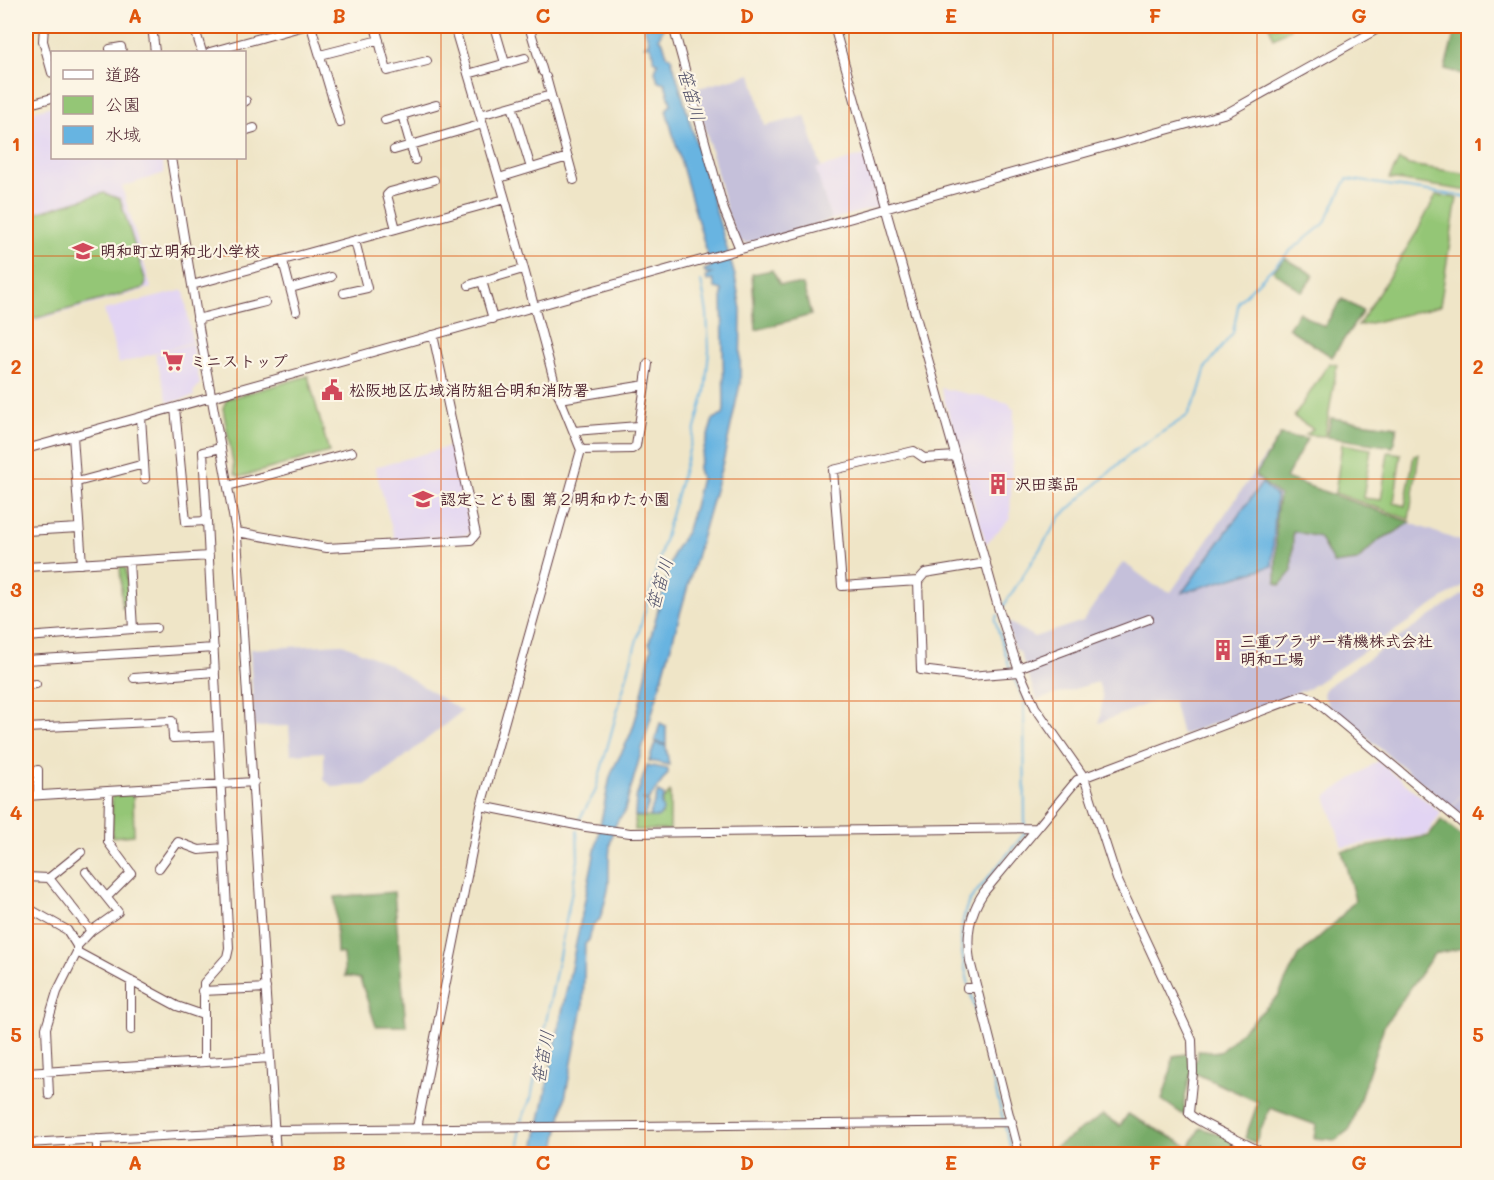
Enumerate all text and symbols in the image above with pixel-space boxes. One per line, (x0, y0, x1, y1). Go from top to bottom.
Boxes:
text: A (128, 2, 142, 28)
text: B (332, 2, 346, 28)
text: C (536, 2, 551, 28)
text: D (740, 2, 754, 28)
text: E (945, 2, 957, 28)
text: F (1149, 2, 1162, 28)
text: G (1351, 2, 1367, 28)
legend (51, 51, 246, 159)
text: 道路 (105, 62, 141, 86)
water label: 笹笛川 (673, 65, 711, 124)
text: 公園 (105, 92, 141, 116)
text: 水域 (105, 122, 141, 146)
text: 1 (12, 130, 20, 156)
text: 1 (1474, 130, 1482, 156)
school or university icon: 明和町立明和北小学校 (71, 239, 95, 263)
place label: 明和町立明和北小学校 (100, 240, 260, 261)
supermarket icon: ミニストップ (161, 349, 185, 373)
place label: ミニストップ (190, 350, 288, 371)
text: 2 (10, 353, 22, 379)
text: 2 (1472, 353, 1484, 379)
public building icon: 松阪地区広域消防組合明和消防署 (320, 378, 344, 402)
place label: 松阪地区広域消防組合明和消防署 (349, 379, 589, 400)
building icon: 沢田薬品 (986, 472, 1010, 496)
place label: 沢田薬品 (1015, 473, 1079, 494)
school or university icon: 認定こども園 第２明和ゆたか園 (411, 487, 435, 511)
place label: 認定こども園 第２明和ゆたか園 (440, 488, 670, 509)
water label: 笹笛川 (640, 554, 678, 613)
text: 3 (10, 576, 22, 602)
text: 3 (1472, 576, 1484, 602)
place label: 三重ブラザー精機株式会社 明和工場 (1240, 630, 1433, 669)
building icon: 三重ブラザー精機株式会社 明和工場 (1211, 638, 1235, 662)
text: 4 (10, 799, 23, 825)
text: 4 (1472, 799, 1485, 825)
text: 5 (10, 1021, 22, 1047)
text: 5 (1472, 1021, 1484, 1047)
water label: 笹笛川 (526, 1028, 559, 1085)
text: A (128, 1149, 142, 1175)
text: B (332, 1149, 346, 1175)
text: C (536, 1149, 551, 1175)
text: D (740, 1149, 754, 1175)
text: E (945, 1149, 957, 1175)
text: F (1149, 1149, 1162, 1175)
text: G (1351, 1149, 1367, 1175)

